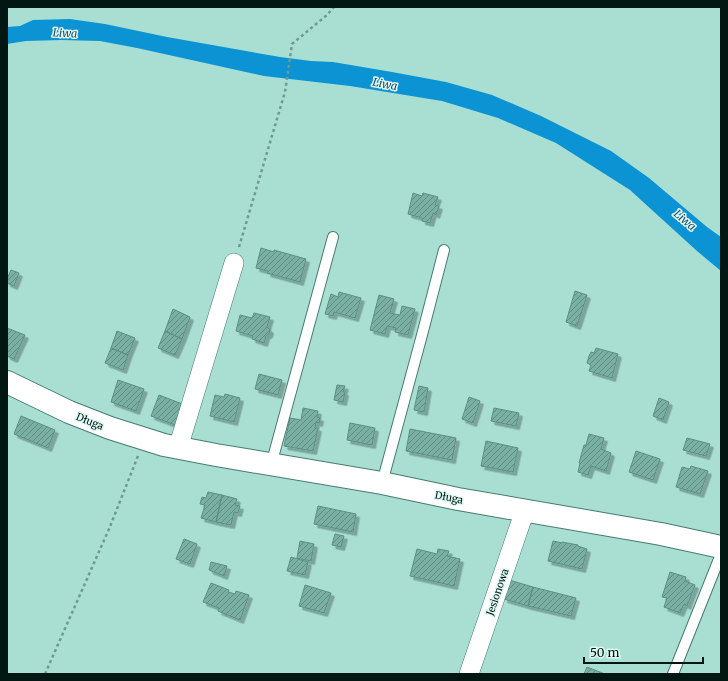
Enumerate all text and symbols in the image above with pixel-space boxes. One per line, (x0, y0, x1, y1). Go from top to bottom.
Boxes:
water label: Liwa (52, 25, 78, 41)
water label: Liwa (372, 75, 398, 93)
water label: Liwa (671, 207, 699, 233)
street label: Długa (74, 410, 106, 433)
street label: Długa (434, 488, 465, 507)
street label: Jesionowa (483, 566, 512, 618)
scale bar (584, 639, 703, 665)
text: 50 m (590, 645, 619, 660)

